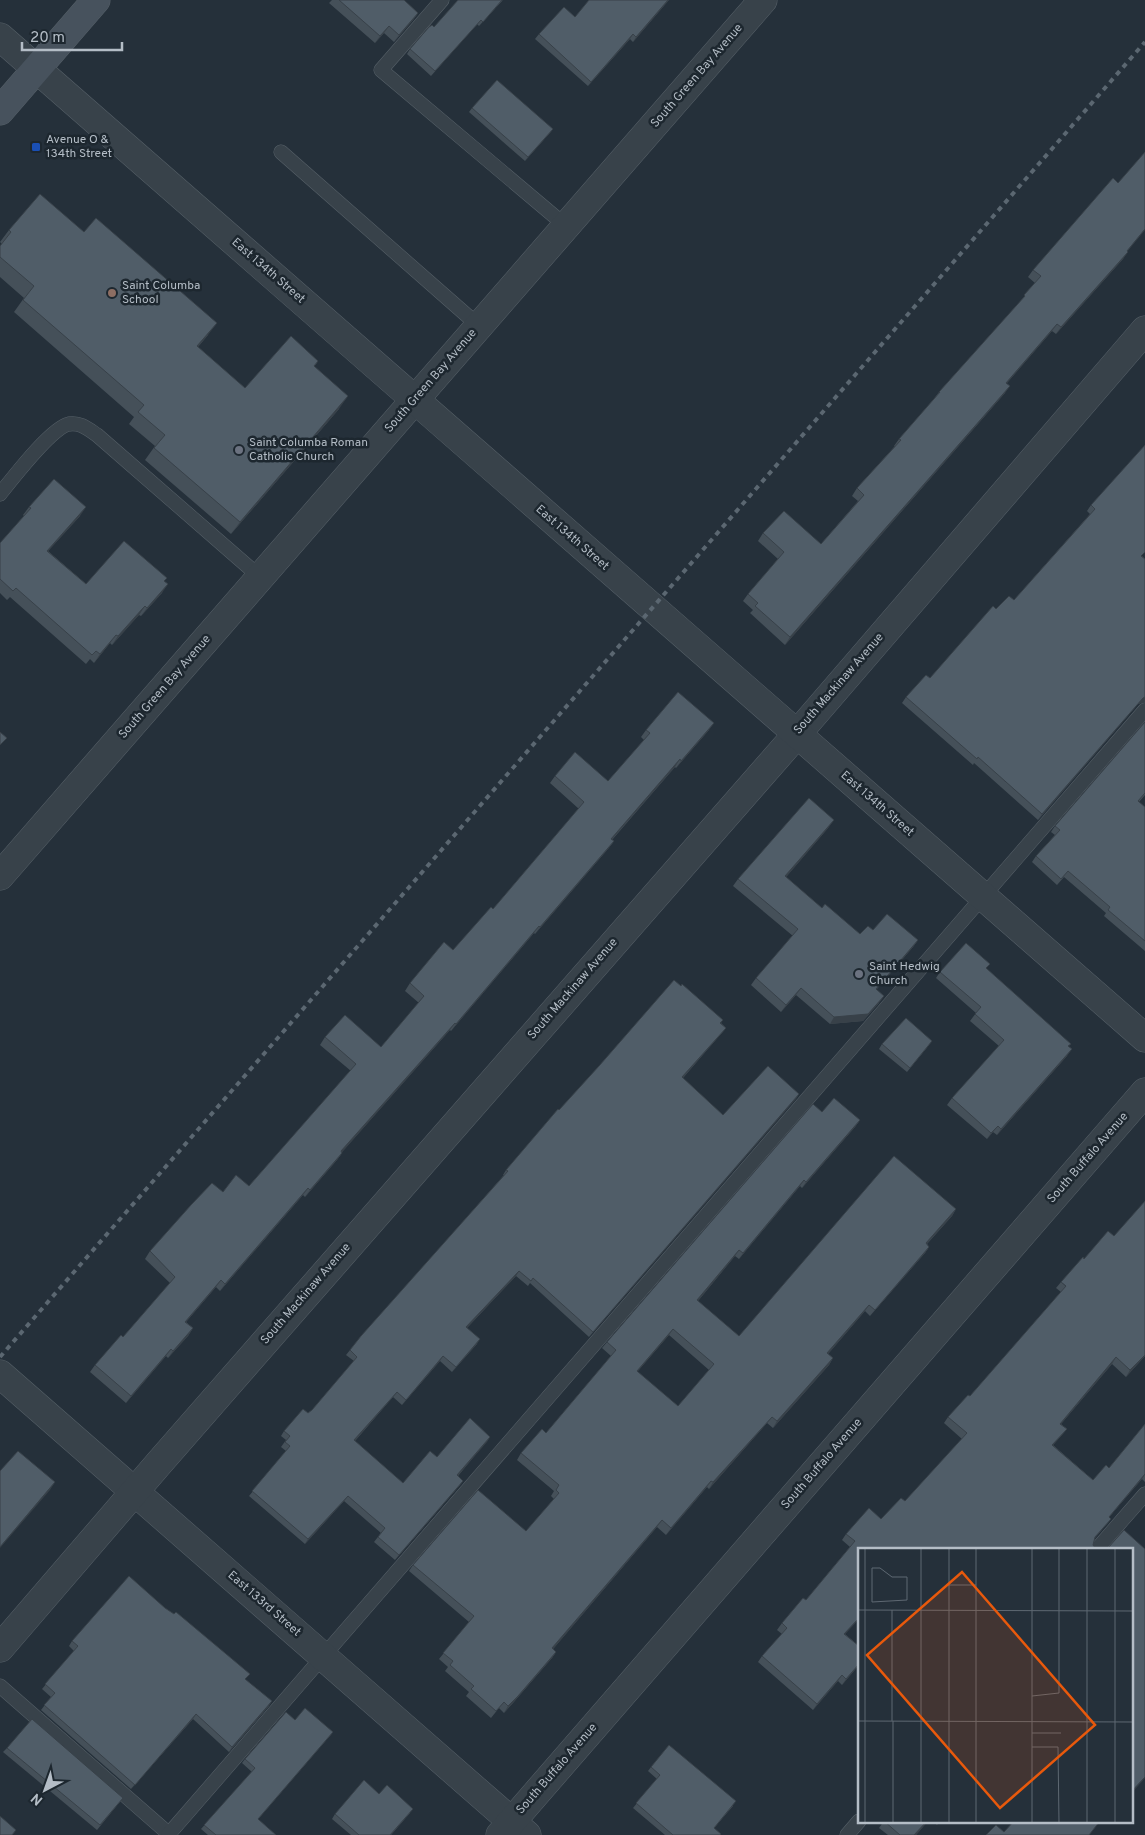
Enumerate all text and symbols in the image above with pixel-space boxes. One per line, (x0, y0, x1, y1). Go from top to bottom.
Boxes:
scale bar (22, 20, 122, 52)
street label: South Green Bay Avenue (647, 21, 747, 131)
text: 20 m (30, 29, 65, 48)
place label: Avenue O & 134th Street (46, 132, 112, 162)
marker: Avenue O & 134th Street (30, 141, 42, 153)
street label: East 134th Street (228, 235, 308, 307)
place label: Saint Columba School (122, 278, 200, 308)
marker: Saint Columba School (106, 287, 118, 299)
street label: South Green Bay Avenue (381, 326, 481, 436)
place label: Saint Columba Roman Catholic Church (249, 435, 368, 465)
marker: Saint Columba Roman Catholic Church (233, 444, 245, 456)
street label: East 134th Street (532, 502, 612, 574)
street label: South Mackinaw Avenue (790, 630, 888, 738)
street label: South Green Bay Avenue (115, 632, 215, 742)
street label: East 134th Street (837, 768, 917, 840)
street label: South Mackinaw Avenue (524, 935, 622, 1043)
place label: Saint Hedwig Church (869, 959, 940, 989)
marker: Saint Hedwig Church (853, 968, 865, 980)
street label: South Buffalo Avenue (1044, 1109, 1132, 1207)
street label: South Mackinaw Avenue (257, 1240, 355, 1348)
street label: South Buffalo Avenue (778, 1415, 866, 1513)
inset map (858, 1548, 1132, 1822)
street label: East 133rd Street (224, 1568, 304, 1640)
street label: South Buffalo Avenue (513, 1720, 601, 1818)
north arrow (20, 1765, 70, 1815)
text: N (28, 1789, 47, 1808)

